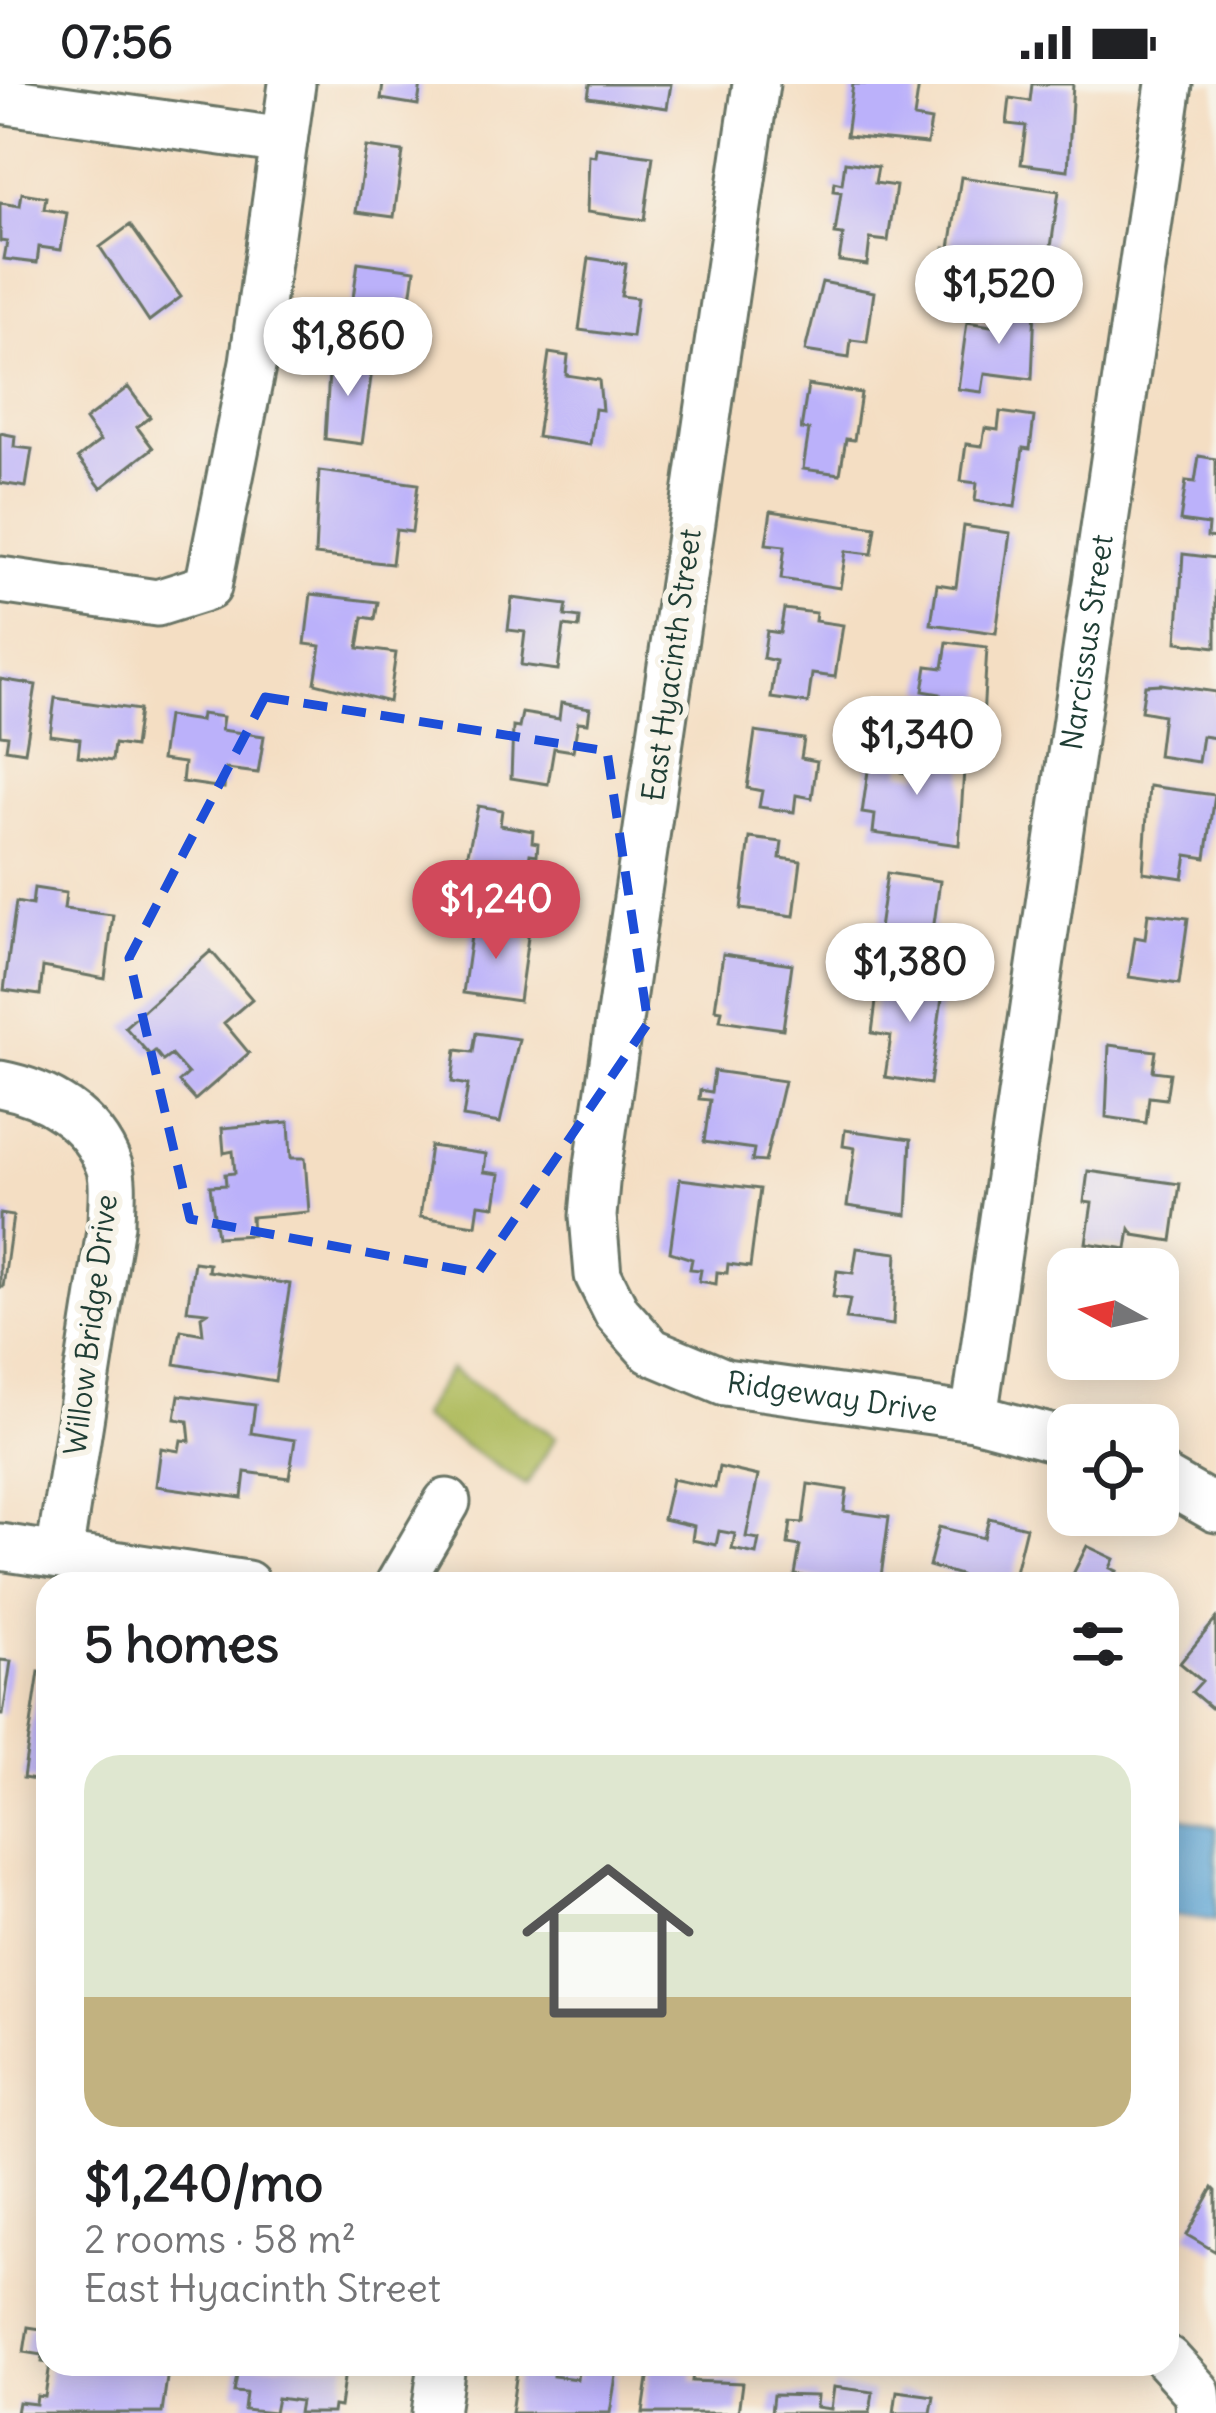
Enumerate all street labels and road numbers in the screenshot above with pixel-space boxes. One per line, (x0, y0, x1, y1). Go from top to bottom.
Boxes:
street label: East Hyacinth Street (633, 526, 709, 803)
street label: Narcissus Street (1052, 532, 1121, 752)
street label: Willow Bridge Drive (55, 1192, 125, 1457)
street label: Ridgeway Drive (725, 1363, 940, 1430)

